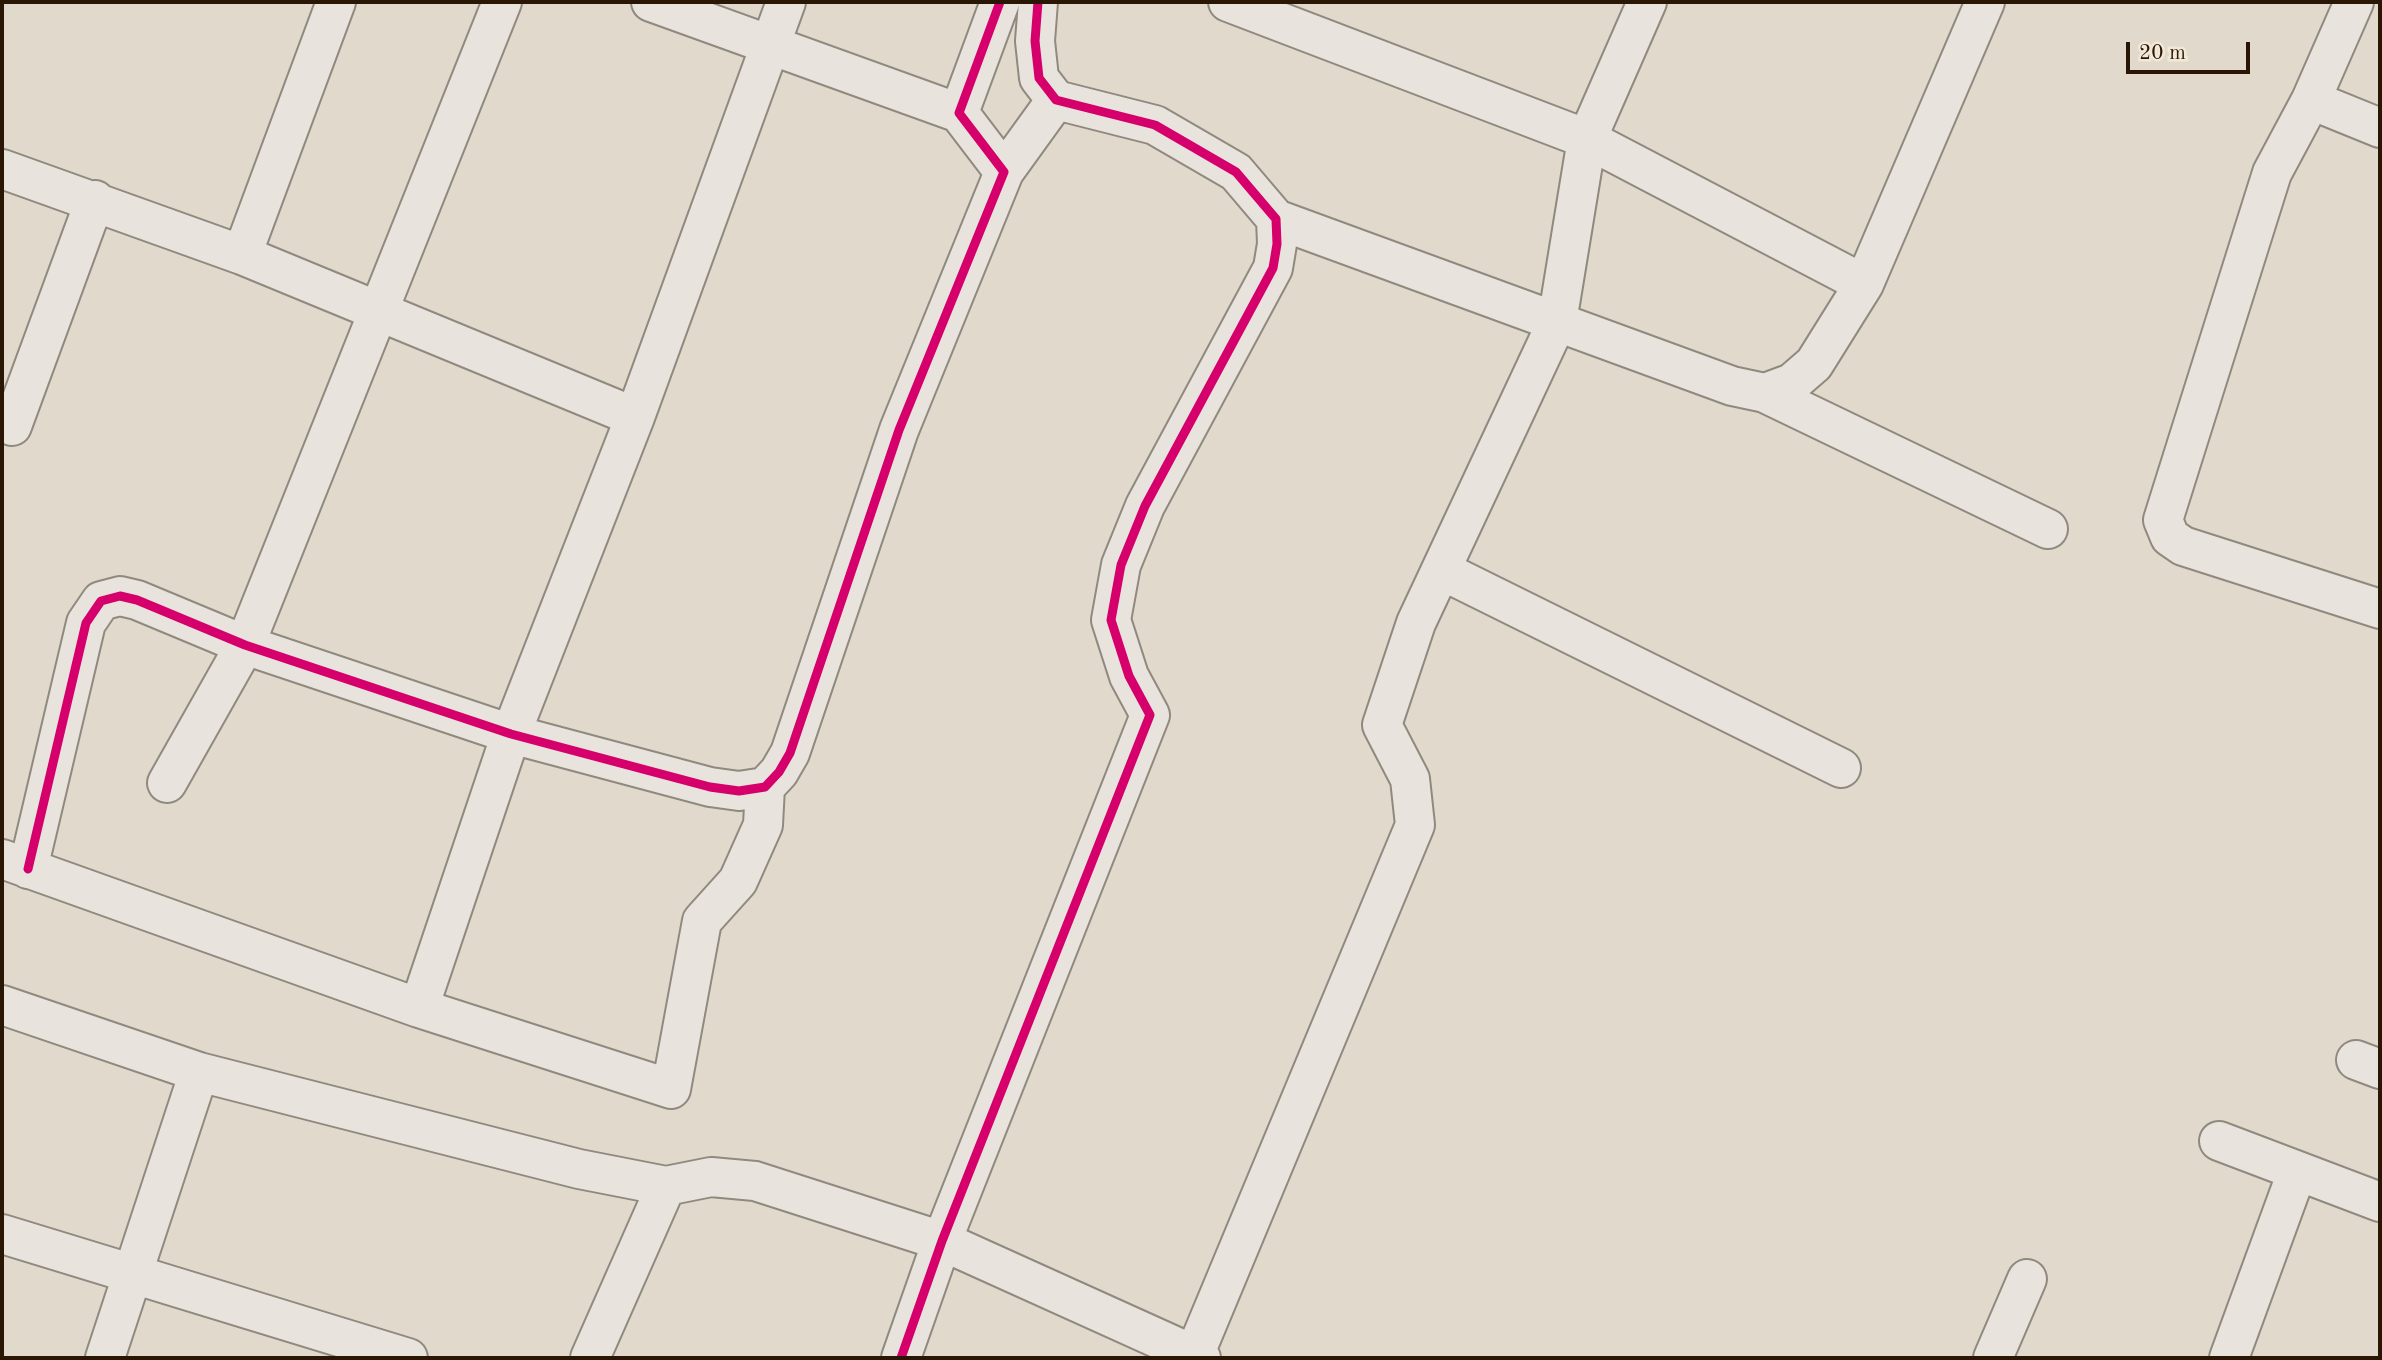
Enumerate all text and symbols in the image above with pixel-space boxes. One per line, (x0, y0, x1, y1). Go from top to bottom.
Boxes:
scale bar (2130, 28, 2254, 72)
text: 20 m (2139, 43, 2186, 64)

